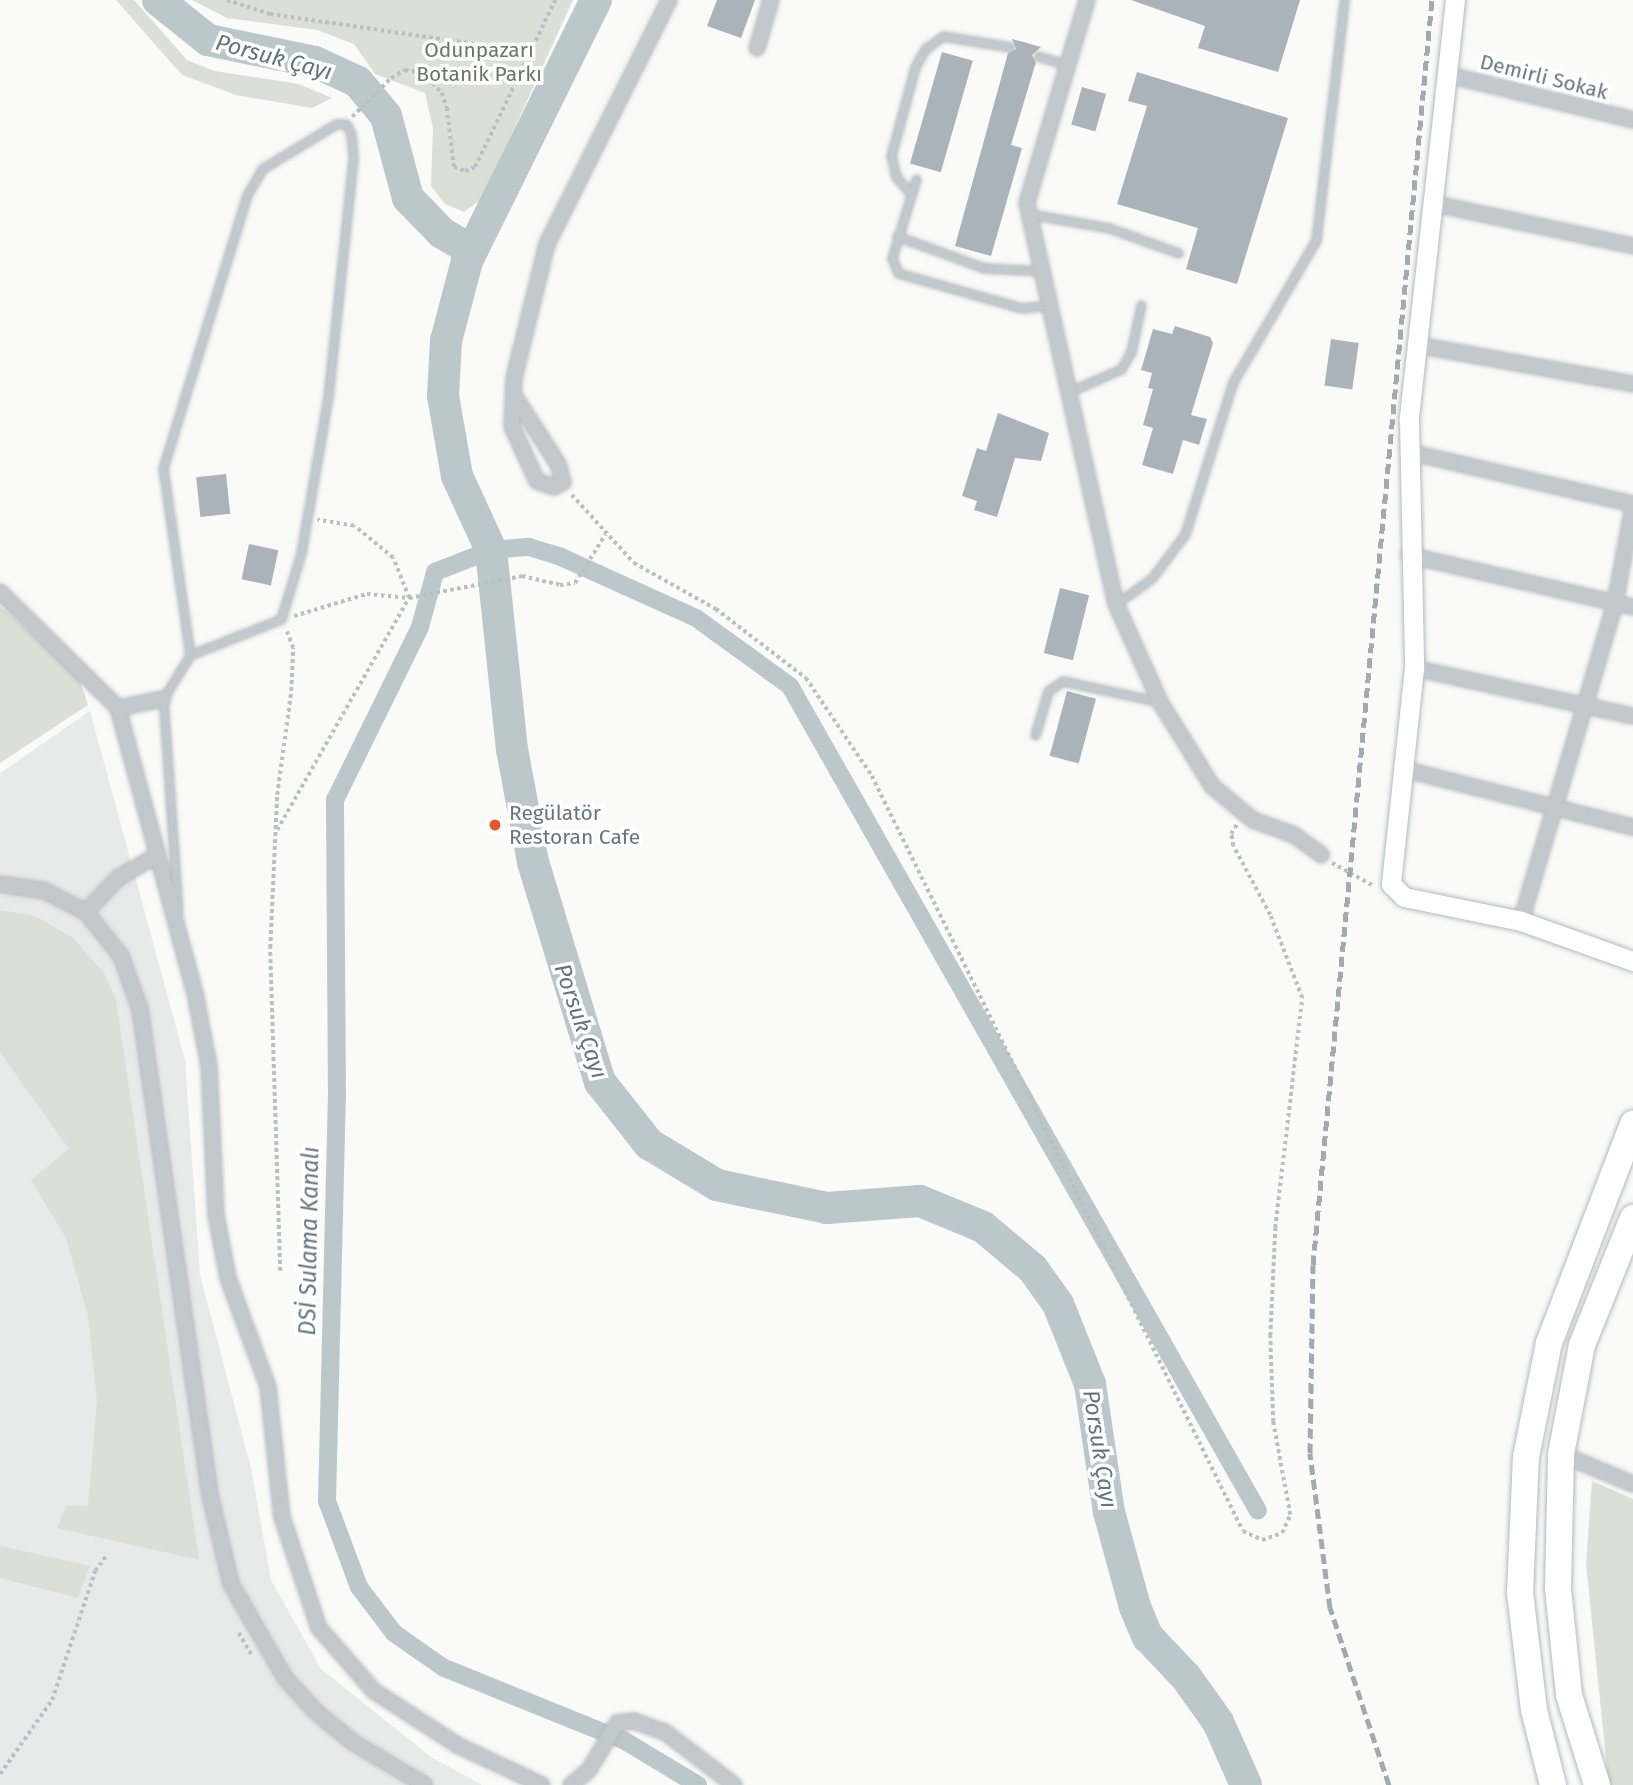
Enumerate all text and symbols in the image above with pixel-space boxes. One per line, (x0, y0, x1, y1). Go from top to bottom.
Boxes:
water label: Porsuk Çayı (213, 28, 335, 86)
park label: Odunpazarı Botanik Parkı (416, 37, 542, 87)
street label: Demirli Sokak (1477, 49, 1611, 105)
place label: Regülatör Restoran Cafe (509, 800, 640, 850)
marker: Regülatör Restoran Cafe (487, 817, 503, 833)
water label: Porsuk Çayı (549, 960, 613, 1082)
water label: DSİ Sulama Kanalı (294, 1146, 324, 1336)
water label: Porsuk Çayı (1077, 1388, 1123, 1510)

